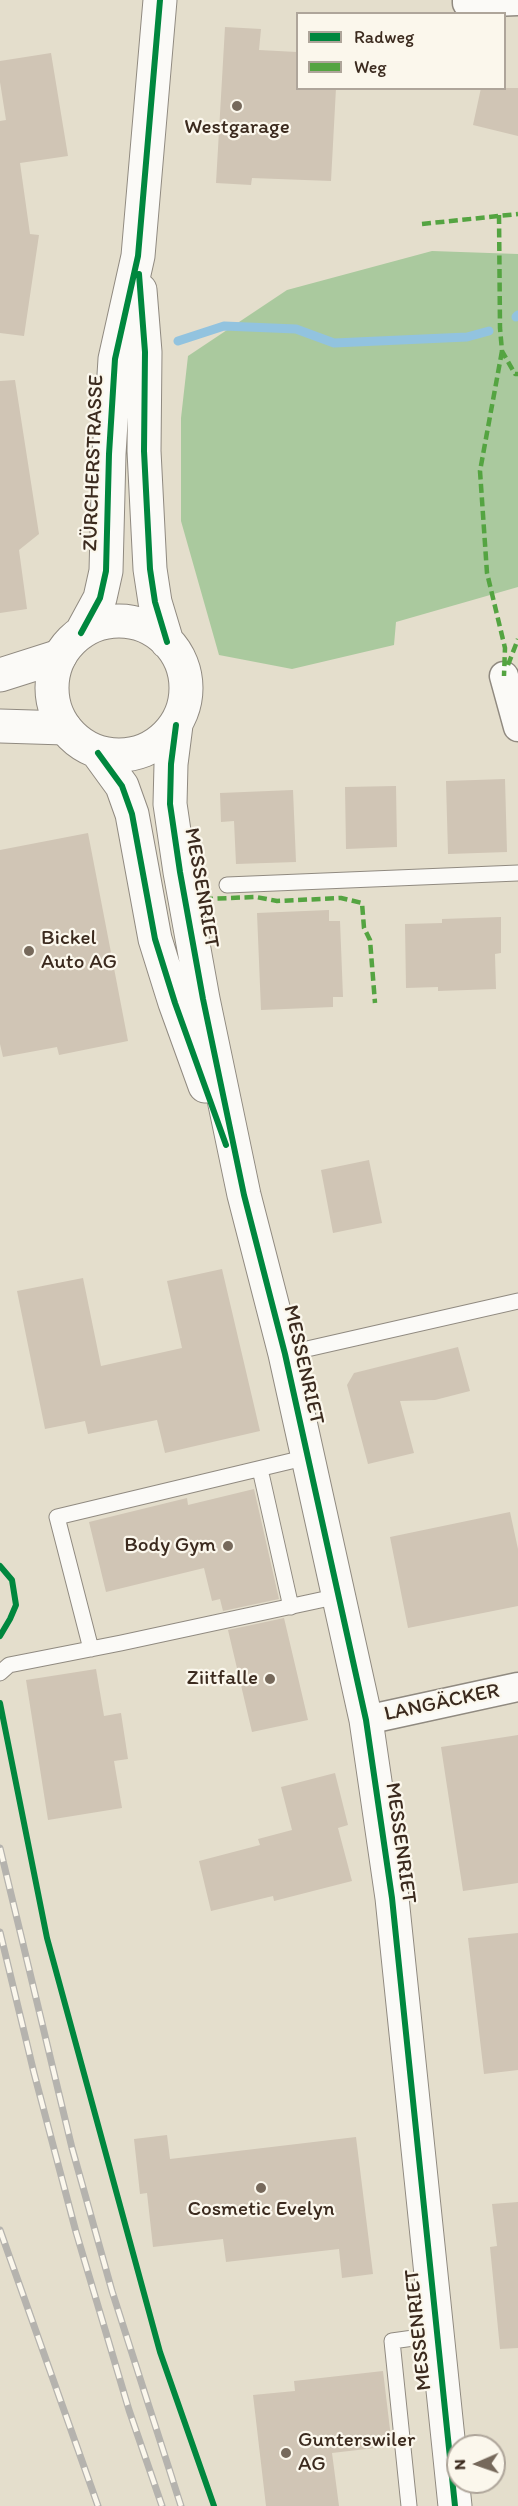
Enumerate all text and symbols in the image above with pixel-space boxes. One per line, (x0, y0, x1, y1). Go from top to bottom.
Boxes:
legend (296, 12, 506, 90)
text: Radweg (354, 26, 414, 48)
text: Weg (354, 56, 387, 78)
marker: Westgarage (230, 99, 244, 113)
place label: Westgarage (184, 115, 290, 141)
street label: ZÜRCHERSTRASSE (78, 374, 110, 552)
street label: MESSENRIET (178, 826, 224, 950)
place label: Bickel Auto AG (41, 926, 117, 976)
marker: Bickel Auto AG (22, 944, 36, 958)
street label: MESSENRIET (277, 1303, 329, 1427)
place label: Body Gym (124, 1533, 216, 1559)
marker: Body Gym (221, 1539, 235, 1553)
place label: Ziitfalle (187, 1666, 258, 1692)
marker: Ziitfalle (263, 1672, 277, 1686)
street label: LANGÄCKER (382, 1678, 502, 1728)
street label: MESSENRIET (379, 1781, 421, 1905)
marker: Cosmetic Evelyn (254, 2181, 268, 2195)
place label: Cosmetic Evelyn (187, 2197, 335, 2223)
street label: MESSENRIET (400, 2268, 438, 2392)
place label: Gunterswiler AG (298, 2428, 415, 2478)
north arrow (446, 2434, 506, 2494)
marker: Gunterswiler AG (279, 2446, 293, 2460)
text: N (450, 2459, 469, 2470)

